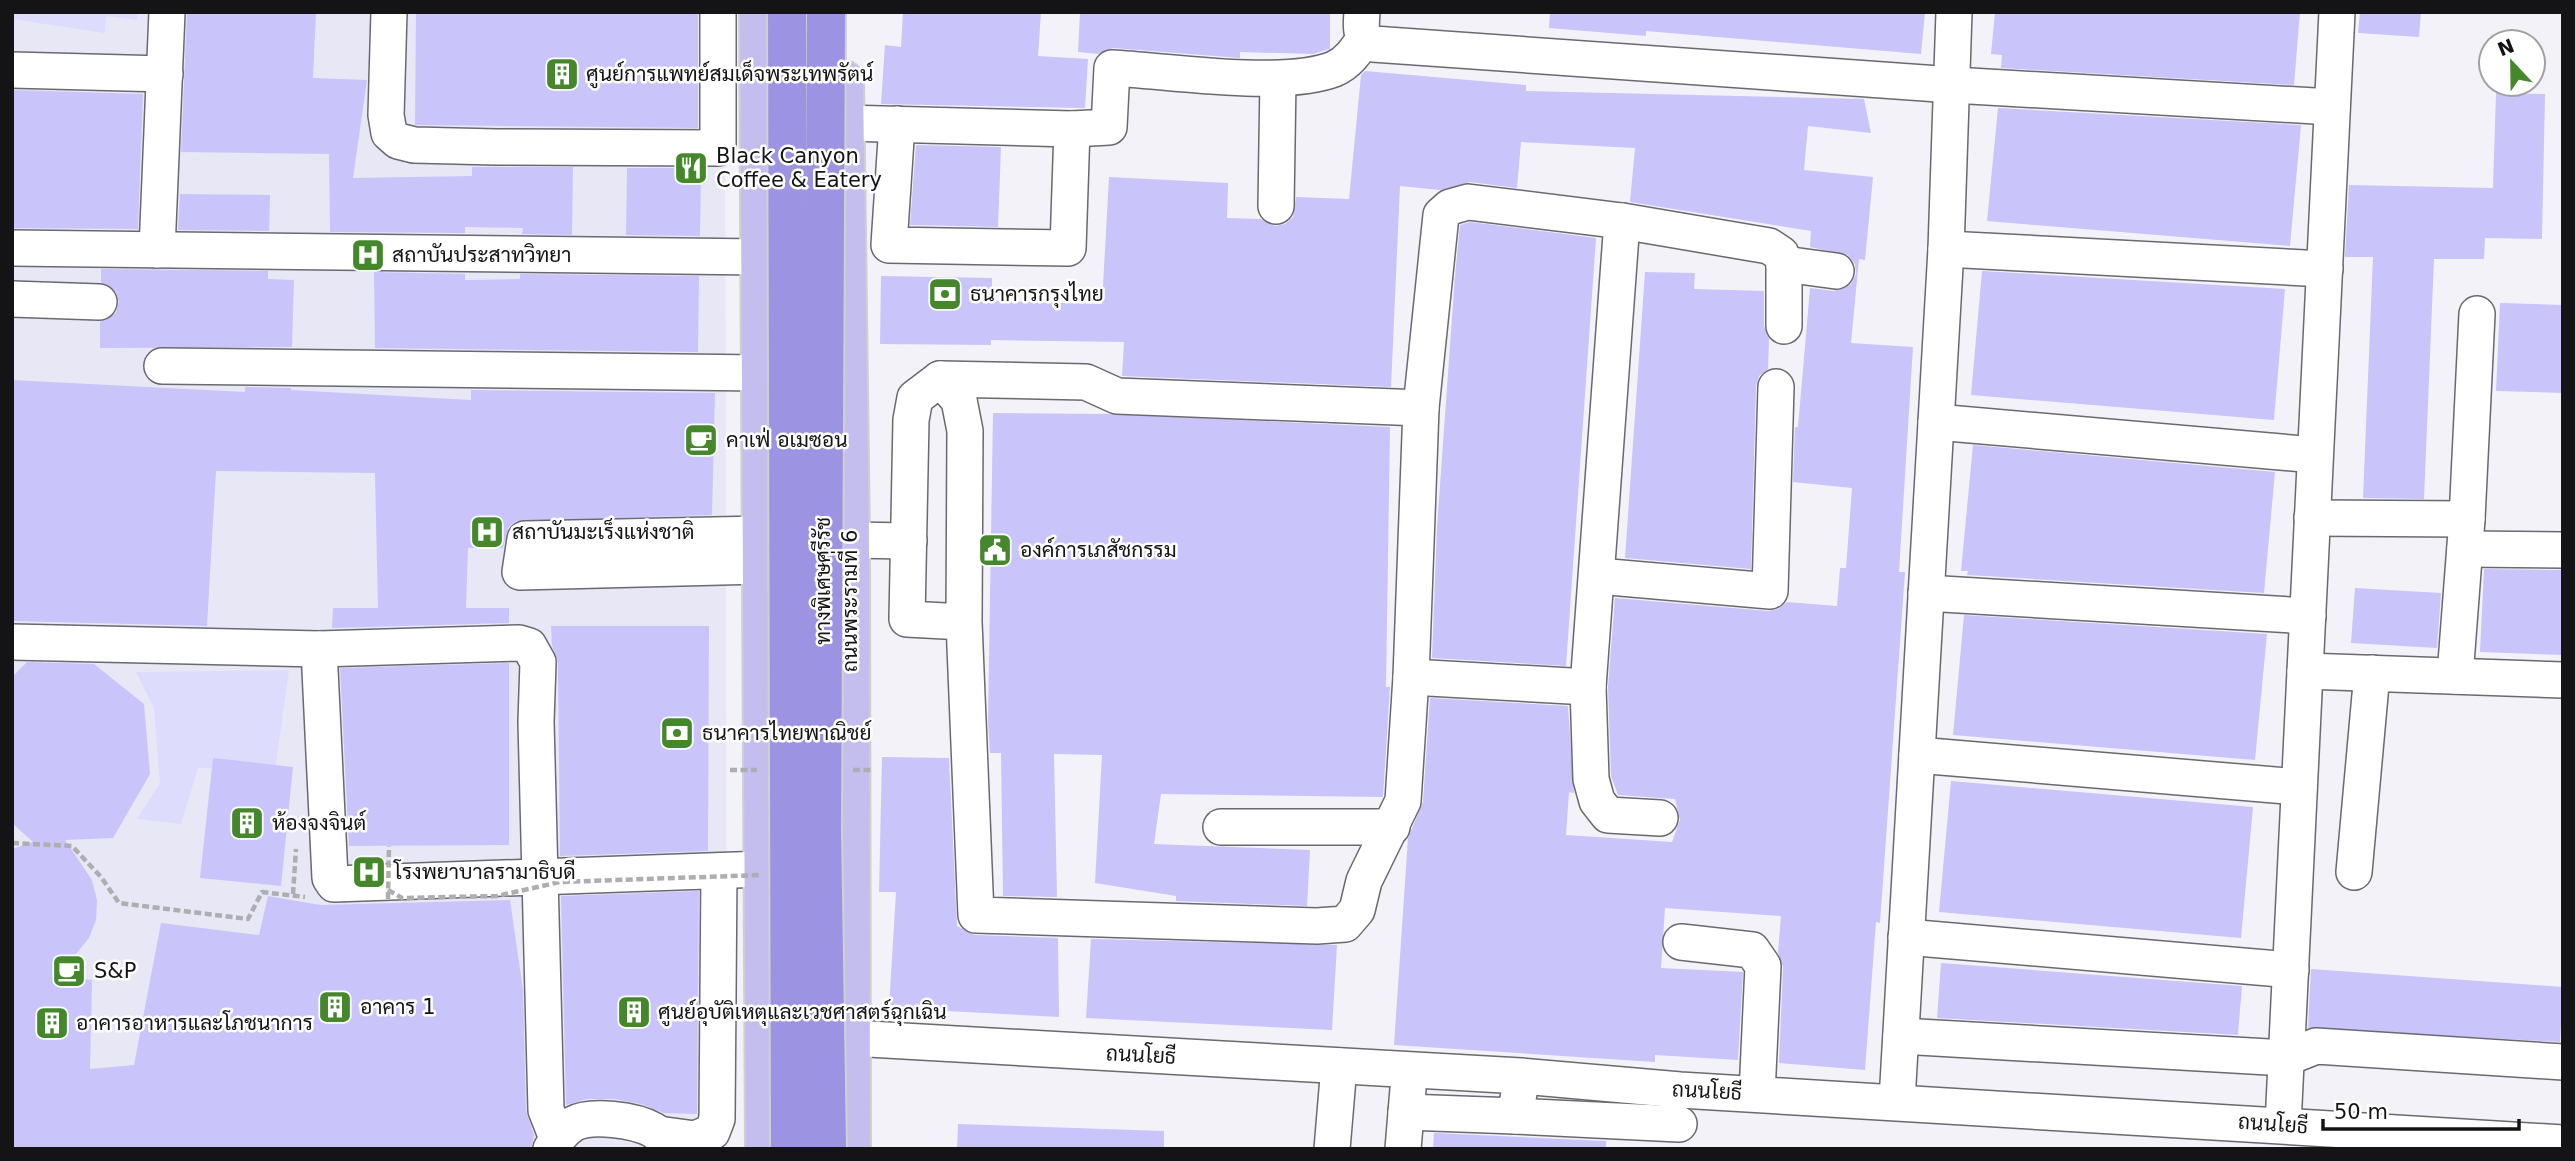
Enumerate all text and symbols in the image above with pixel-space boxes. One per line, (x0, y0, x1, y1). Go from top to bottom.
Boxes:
north arrow (2477, 28, 2547, 98)
text: N (2494, 34, 2517, 60)
building icon: ศูนย์การแพทย์สมเด็จพระเทพรัตน์ (543, 55, 581, 93)
place label: ศูนย์การแพทย์สมเด็จพระเทพรัตน์ (586, 59, 873, 89)
place label: Black Canyon Coffee & Eatery (716, 144, 882, 192)
restaurant icon: Black Canyon Coffee & Eatery (672, 149, 710, 187)
hospital icon: สถาบันประสาทวิทยา (349, 236, 387, 274)
place label: สถาบันประสาทวิทยา (392, 243, 572, 267)
bank icon: ธนาคารกรุงไทย (926, 275, 964, 313)
place label: ธนาคารกรุงไทย (970, 281, 1104, 308)
cafe icon: คาเฟ่ อเมซอน (682, 421, 720, 459)
place label: คาเฟ่ อเมซอน (726, 427, 848, 452)
hospital icon: สถาบันมะเร็งแห่งชาติ (468, 513, 506, 551)
place label: สถาบันมะเร็งแห่งชาติ (512, 517, 695, 544)
street label: ทางพิเศษศรีรัช (810, 517, 835, 645)
street label: ถนนพระรามที่ 6 (830, 530, 862, 672)
public building icon: องค์การเภสัชกรรม (976, 531, 1014, 569)
place label: องค์การเภสัชกรรม (1020, 536, 1177, 562)
bank icon: ธนาคารไทยพาณิชย์ (658, 714, 696, 752)
place label: ธนาคารไทยพาณิชย์ (702, 719, 871, 745)
building icon: ห้องจงจินต์ (228, 804, 266, 842)
place label: ห้องจงจินต์ (272, 809, 366, 835)
hospital icon: โรงพยาบาลรามาธิบดี (350, 853, 388, 891)
place label: โรงพยาบาลรามาธิบดี (393, 859, 576, 884)
cafe icon: S&P (50, 952, 88, 990)
place label: S&P (94, 959, 136, 983)
building icon: อาคาร 1 (316, 988, 354, 1026)
building icon: ศูนย์อุบัติเหตุและเวชศาสตร์ฉุกเฉิน (615, 993, 653, 1031)
place label: อาคาร 1 (360, 995, 436, 1019)
place label: ศูนย์อุบัติเหตุและเวชศาสตร์ฉุกเฉิน (658, 998, 947, 1027)
building icon: อาคารอาหารและโภชนาการ (33, 1004, 71, 1042)
place label: อาคารอาหารและโภชนาการ (76, 1010, 313, 1035)
street label: ถนนโยธี (1105, 1040, 1177, 1069)
street label: ถนนโยธี (1671, 1076, 1743, 1105)
scale bar (2323, 1088, 2519, 1132)
text: 50 m (2334, 1100, 2388, 1124)
street label: ถนนโยธี (2237, 1109, 2309, 1138)

